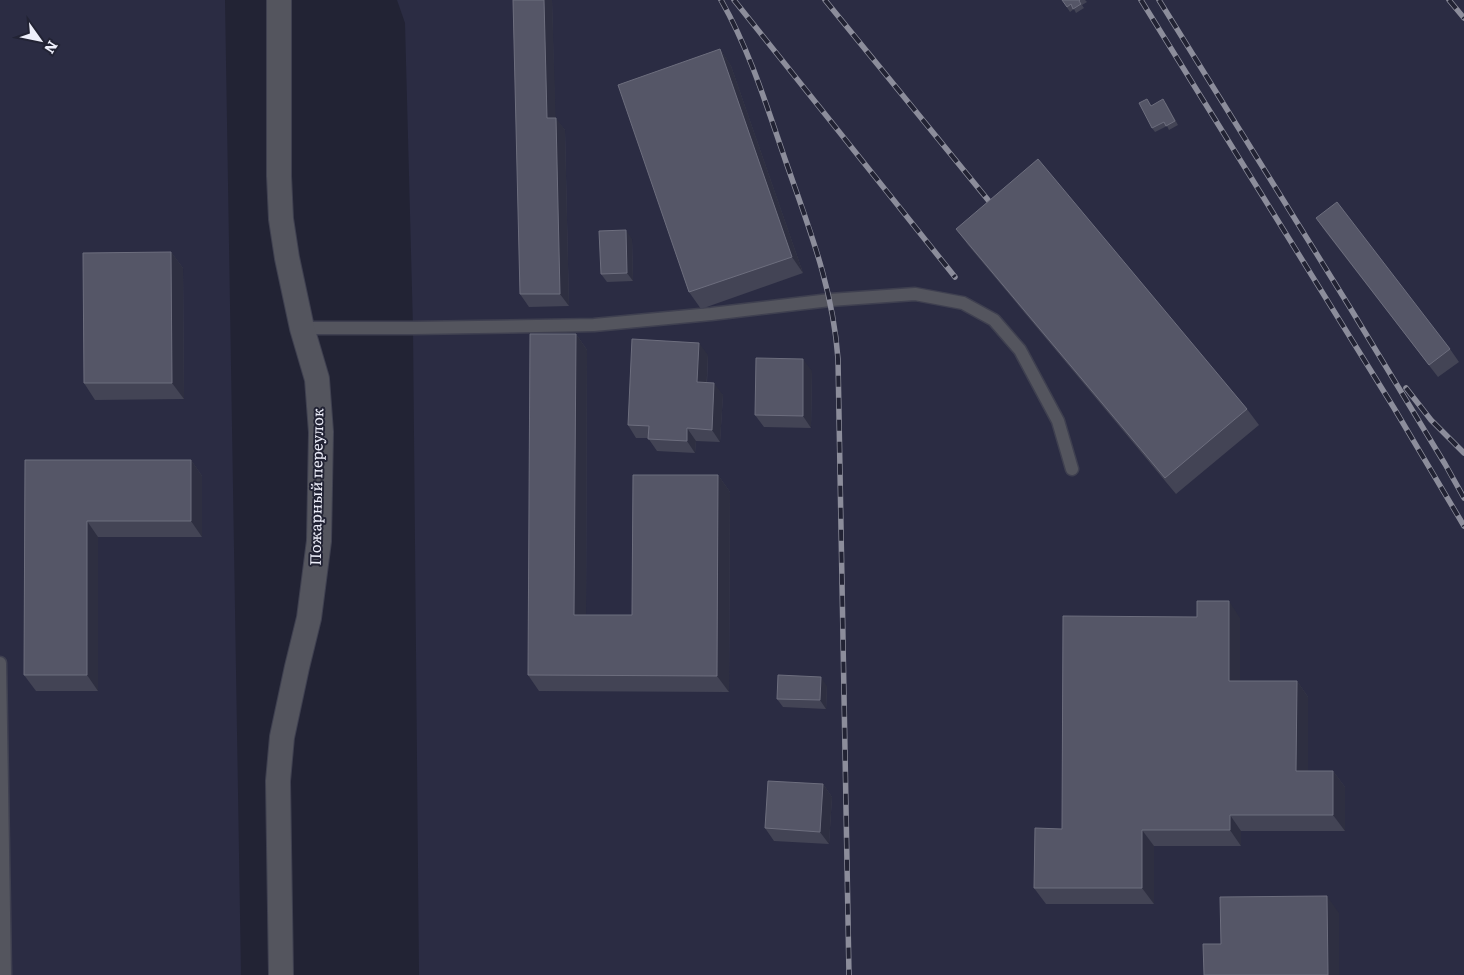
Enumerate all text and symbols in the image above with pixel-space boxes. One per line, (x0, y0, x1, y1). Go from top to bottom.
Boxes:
north arrow (15, 15, 65, 65)
text: N (40, 37, 63, 58)
street label: Пожарный переулок (303, 408, 328, 566)

